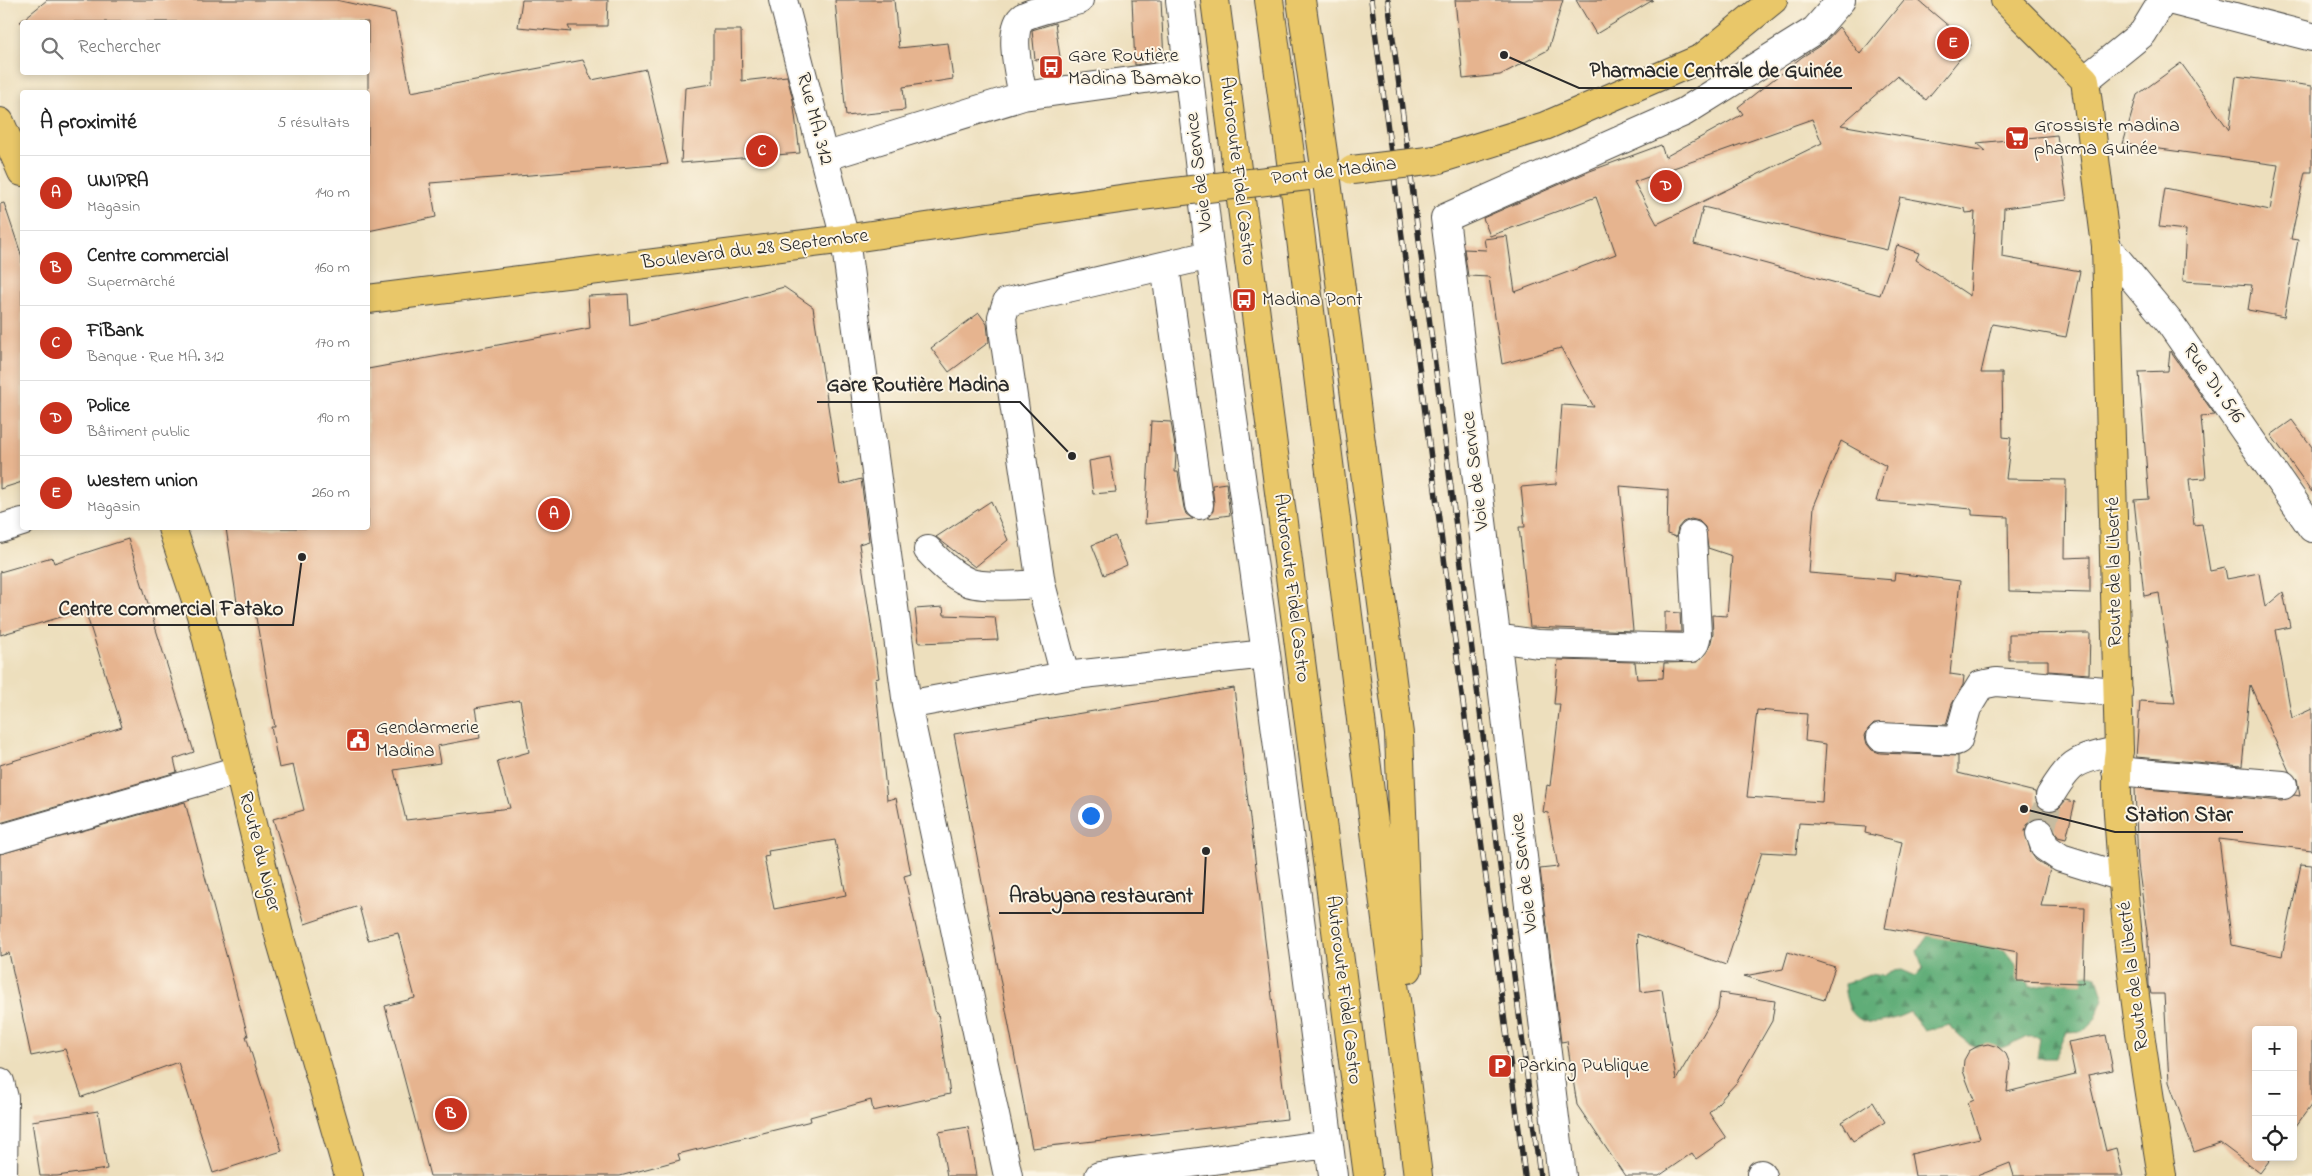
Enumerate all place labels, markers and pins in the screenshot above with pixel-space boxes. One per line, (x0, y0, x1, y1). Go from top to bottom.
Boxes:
pin: E (1937, 24, 1969, 62)
place label: Gare Routière Madina Bamako (1068, 42, 1201, 94)
callout: Pharmacie Centrale de Guinée (1579, 52, 1852, 88)
bus stop icon: Gare Routière Madina Bamako (1038, 54, 1064, 80)
place label: Grossiste madina pharma Guinée (2034, 112, 2180, 164)
supermarket icon: Grossiste madina pharma Guinée (2004, 125, 2030, 151)
pin: C (746, 132, 778, 170)
pin: D (1650, 167, 1682, 205)
place label: Madina Pont (1262, 286, 1363, 315)
bus stop icon: Madina Pont (1231, 287, 1257, 313)
callout: Gare Routière Madina (817, 366, 1020, 402)
pin: A (538, 495, 570, 533)
callout: Centre commercial Fatako (48, 589, 293, 625)
place label: Gendarmerie Madina (376, 714, 479, 766)
public building icon: Gendarmerie Madina (345, 727, 371, 753)
callout: Station Star (2115, 796, 2243, 832)
callout: Arabyana restaurant (999, 877, 1203, 913)
place label: Parking Publique (1518, 1052, 1649, 1082)
parking icon: Parking Publique (1487, 1053, 1513, 1079)
pin: B (435, 1095, 467, 1133)

